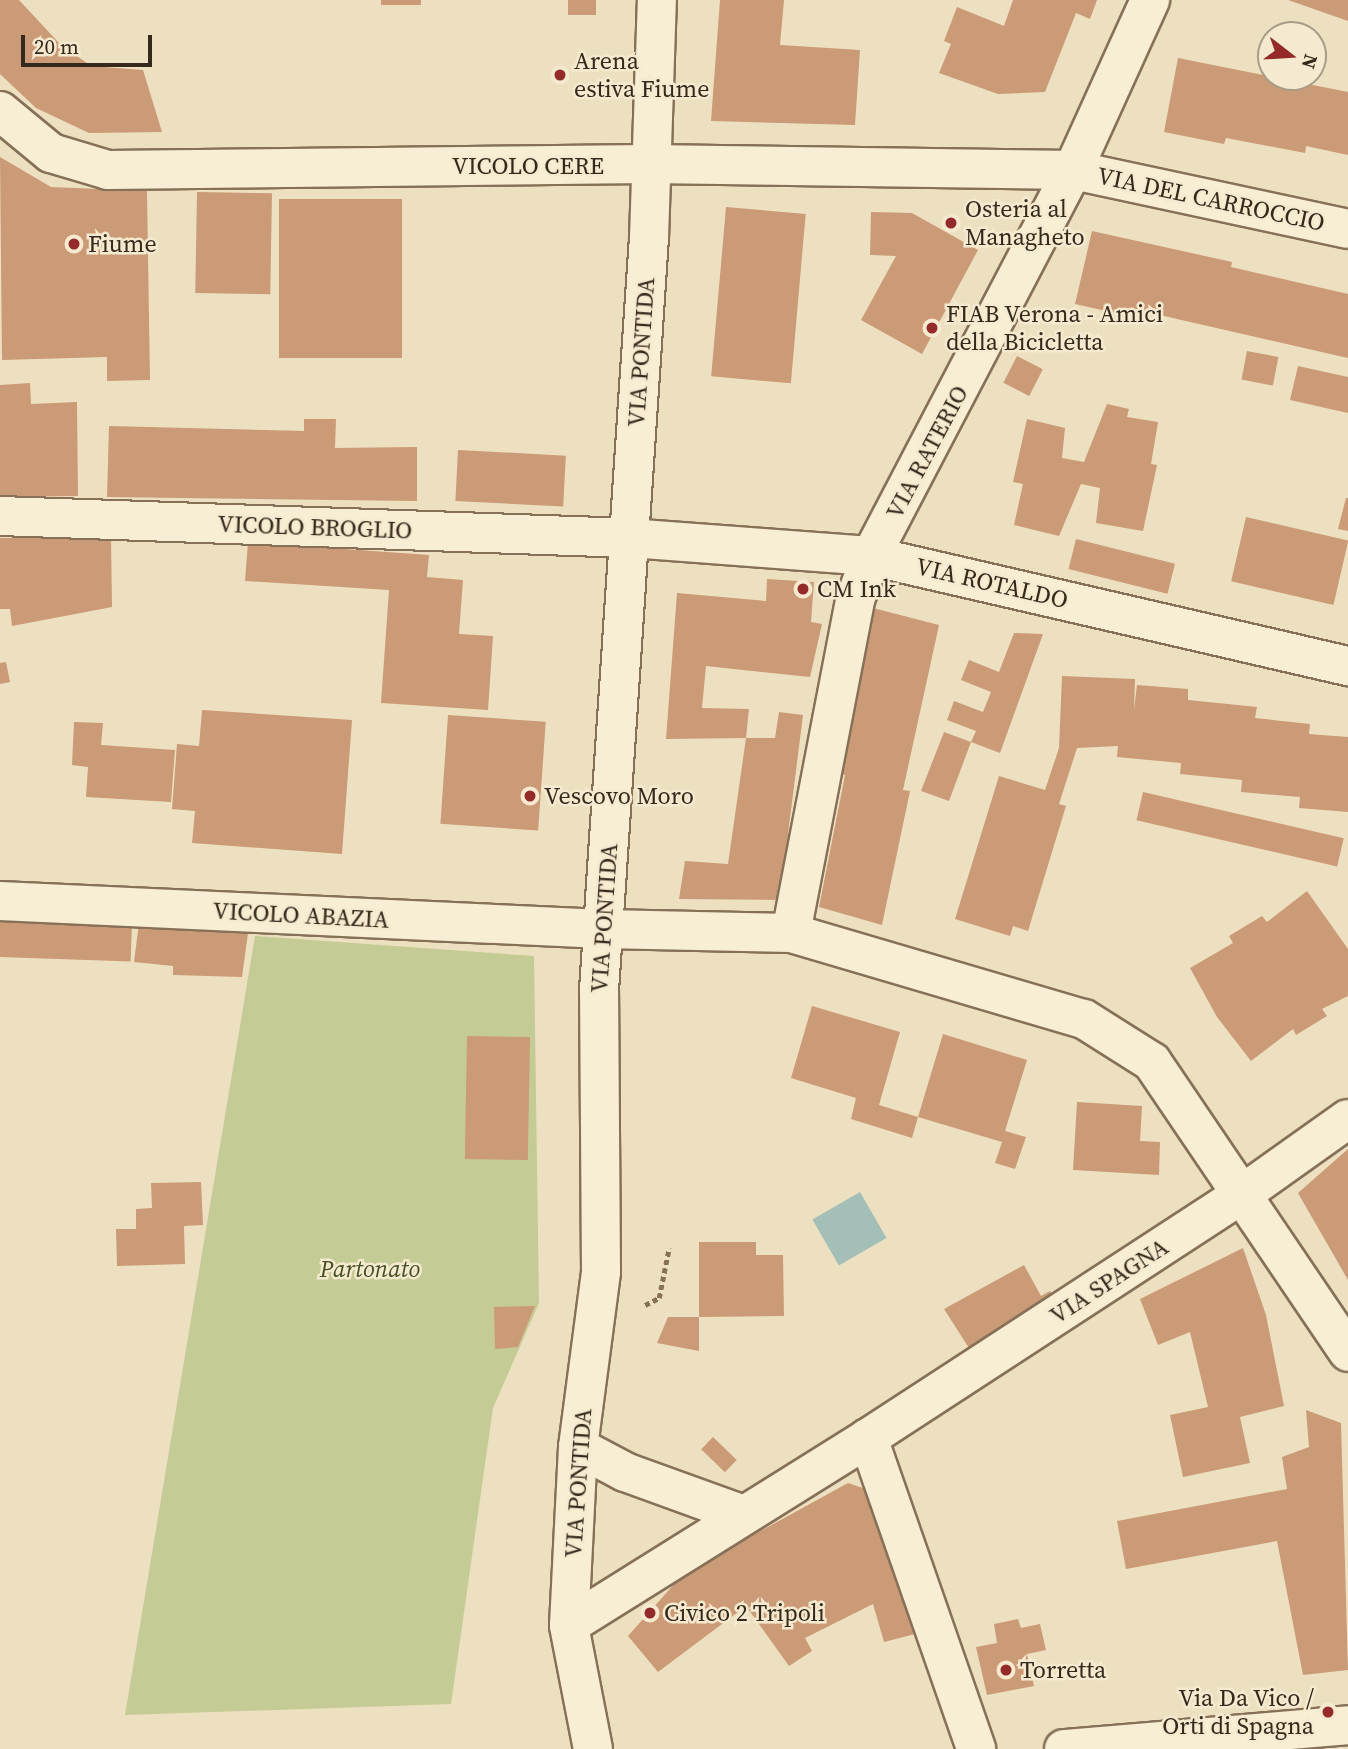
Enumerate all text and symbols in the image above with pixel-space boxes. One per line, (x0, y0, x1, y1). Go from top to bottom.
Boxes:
scale bar (24, 21, 156, 65)
north arrow (1257, 21, 1327, 91)
text: 20 m (34, 32, 79, 61)
place label: Arena estiva Fiume (574, 47, 709, 103)
text: N (1296, 51, 1325, 72)
marker: Arena estiva Fiume (552, 67, 568, 83)
street label: VICOLO CERE (452, 152, 604, 180)
street label: VIA DEL CARROCCIO (1095, 161, 1327, 237)
place label: Osteria al Managheto (965, 195, 1085, 251)
marker: Osteria al Managheto (943, 215, 959, 231)
place label: Fiume (88, 230, 157, 258)
marker: Fiume (66, 236, 82, 252)
street label: VIA PONTIDA (621, 276, 661, 428)
place label: FIAB Verona - Amici della Bicicletta (946, 300, 1164, 356)
marker: FIAB Verona - Amici della Bicicletta (924, 320, 940, 336)
street label: VIA RATERIO (880, 380, 974, 524)
street label: VICOLO BROGLIO (217, 509, 413, 545)
street label: VIA ROTALDO (913, 552, 1071, 614)
place label: CM Ink (817, 575, 896, 603)
marker: CM Ink (795, 581, 811, 597)
place label: Vescovo Moro (544, 782, 694, 810)
marker: Vescovo Moro (522, 788, 538, 804)
street label: VIA PONTIDA (584, 842, 624, 994)
street label: VICOLO ABAZIA (212, 896, 390, 934)
street label: VIA SPAGNA (1044, 1232, 1174, 1330)
park label: Partonato (320, 1255, 420, 1283)
street label: VIA PONTIDA (558, 1407, 598, 1559)
place label: Civico 2 Tripoli (664, 1599, 825, 1627)
marker: Civico 2 Tripoli (642, 1605, 658, 1621)
place label: Torretta (1020, 1656, 1106, 1684)
marker: Torretta (998, 1662, 1014, 1678)
place label: Via Da Vico / Orti di Spagna (1162, 1684, 1314, 1740)
marker: Via Da Vico / Orti di Spagna (1320, 1704, 1336, 1720)

